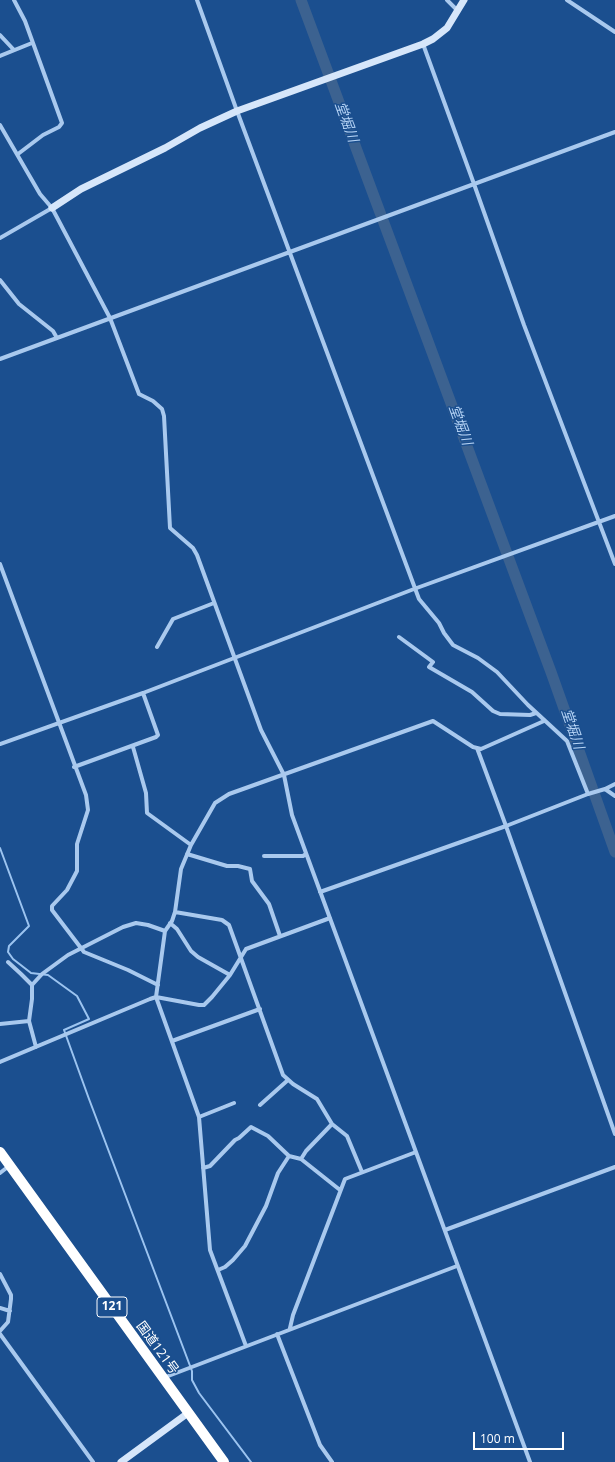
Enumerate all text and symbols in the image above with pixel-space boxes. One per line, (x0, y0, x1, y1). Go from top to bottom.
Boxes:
water label: 堂堀川 (331, 99, 361, 145)
water label: 堂堀川 (445, 402, 475, 448)
water label: 堂堀川 (557, 706, 587, 752)
road number: 121 (97, 1297, 127, 1317)
street label: 国道121号 (133, 1319, 181, 1377)
scale bar (475, 1424, 566, 1450)
text: 100 m (480, 1430, 515, 1447)

